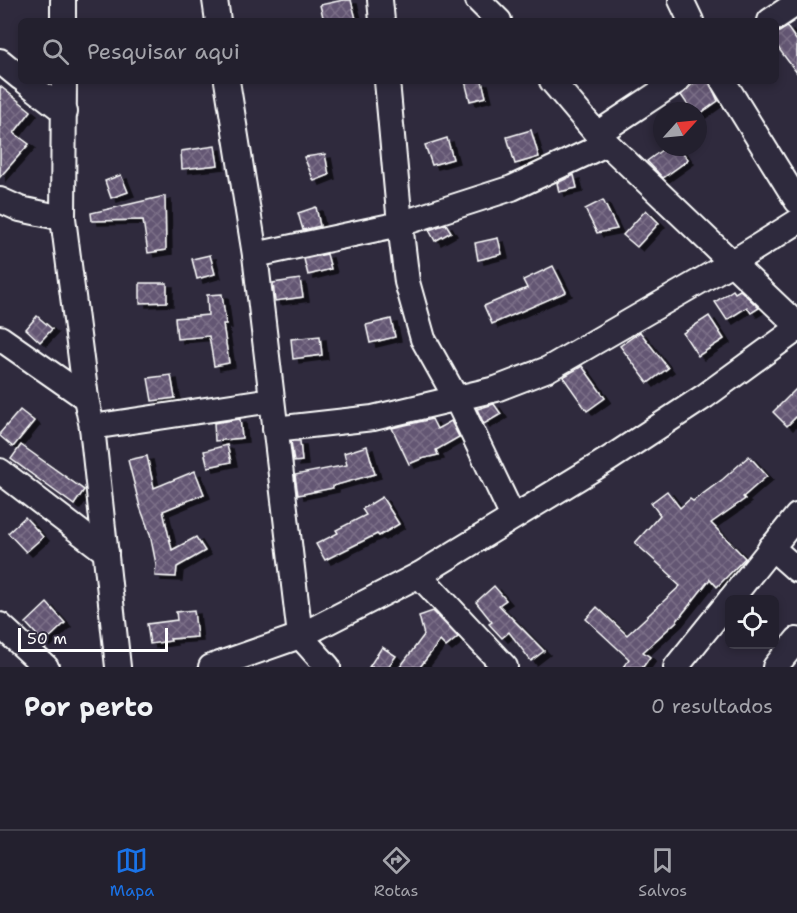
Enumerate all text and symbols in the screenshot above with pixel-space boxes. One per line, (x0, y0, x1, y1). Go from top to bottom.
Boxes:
search box (18, 18, 779, 84)
icon: search (39, 35, 72, 68)
text: Pesquisar aqui (87, 37, 240, 66)
north arrow (653, 102, 707, 156)
map controls (725, 595, 779, 649)
button: locate (725, 595, 779, 649)
scale bar (18, 625, 168, 652)
text: 50 m (27, 628, 67, 649)
text: Por perto (24, 689, 153, 724)
text: 0 resultados (651, 693, 773, 719)
tab: Mapa (110, 844, 154, 901)
tab: Rotas (374, 844, 418, 901)
tab: Salvos (638, 844, 687, 901)

